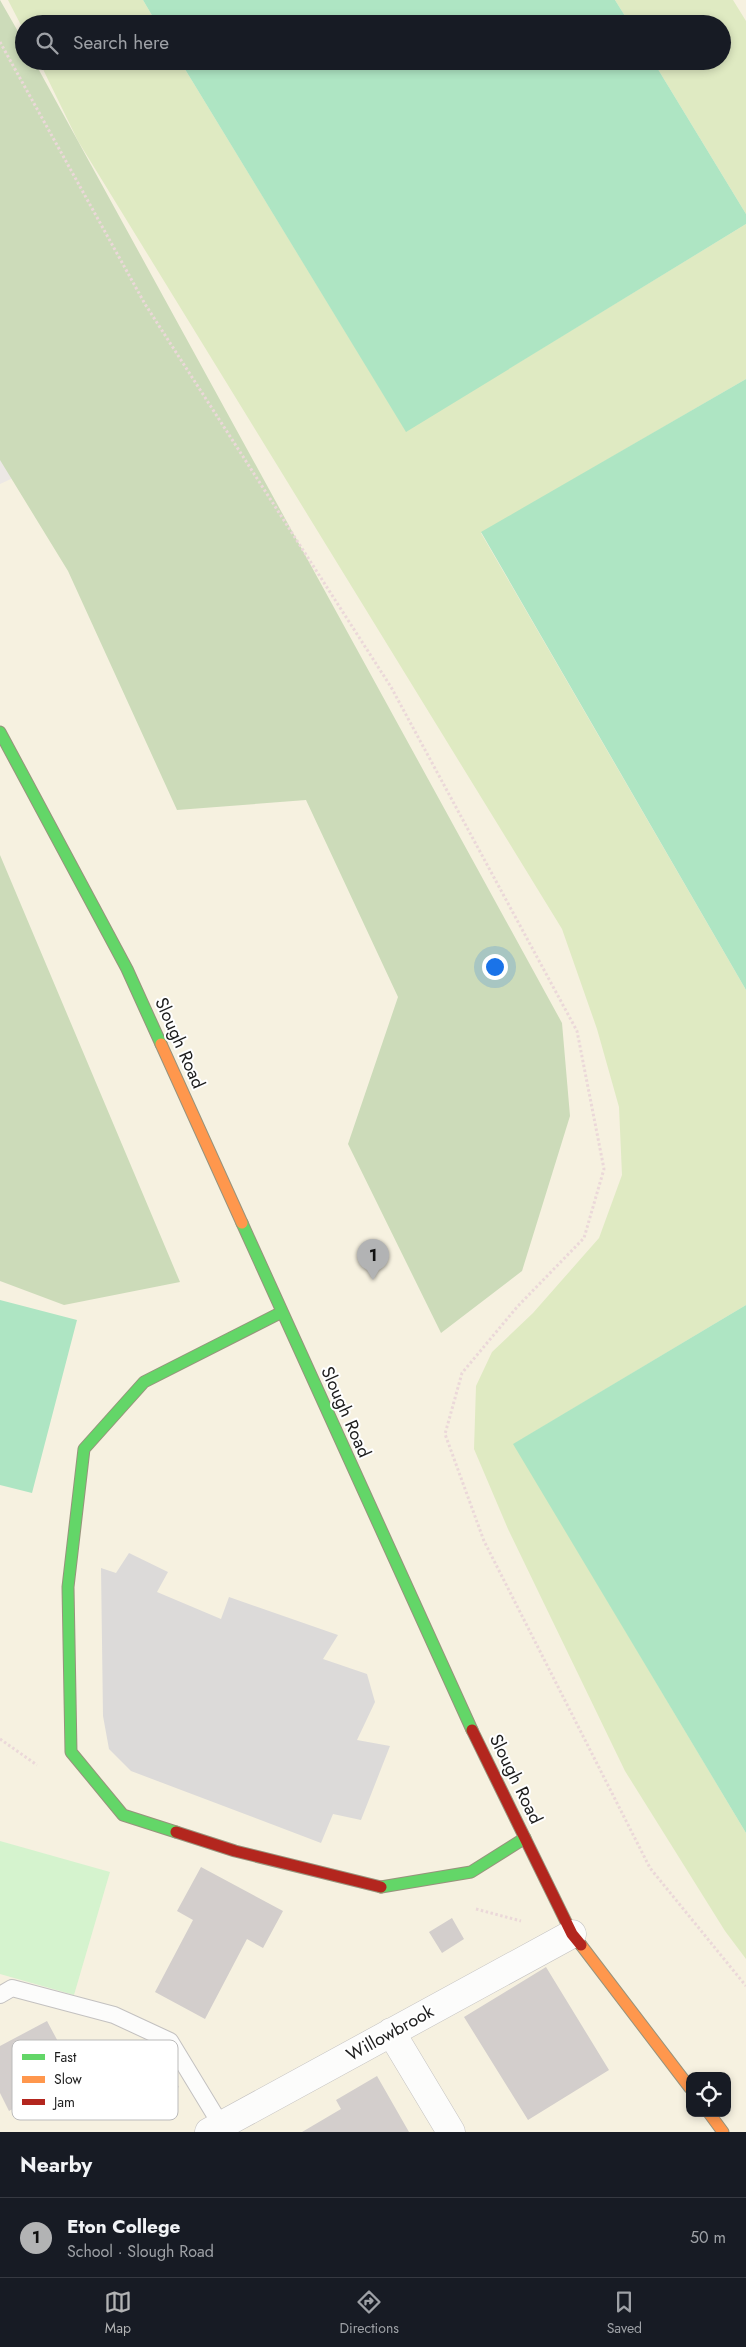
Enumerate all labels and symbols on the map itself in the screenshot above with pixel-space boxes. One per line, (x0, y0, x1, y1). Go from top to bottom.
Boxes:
your location (482, 954, 508, 980)
street label: Slough Road (148, 993, 212, 1093)
pin: 1 (357, 1239, 389, 1280)
street label: Slough Road (314, 1362, 378, 1462)
street label: Slough Road (483, 1730, 549, 1828)
street label: Willowbrook (342, 1998, 438, 2068)
legend (12, 2040, 178, 2120)
text: Fast (54, 2047, 77, 2067)
text: Slow (54, 2069, 82, 2089)
text: Jam (52, 2092, 75, 2112)

